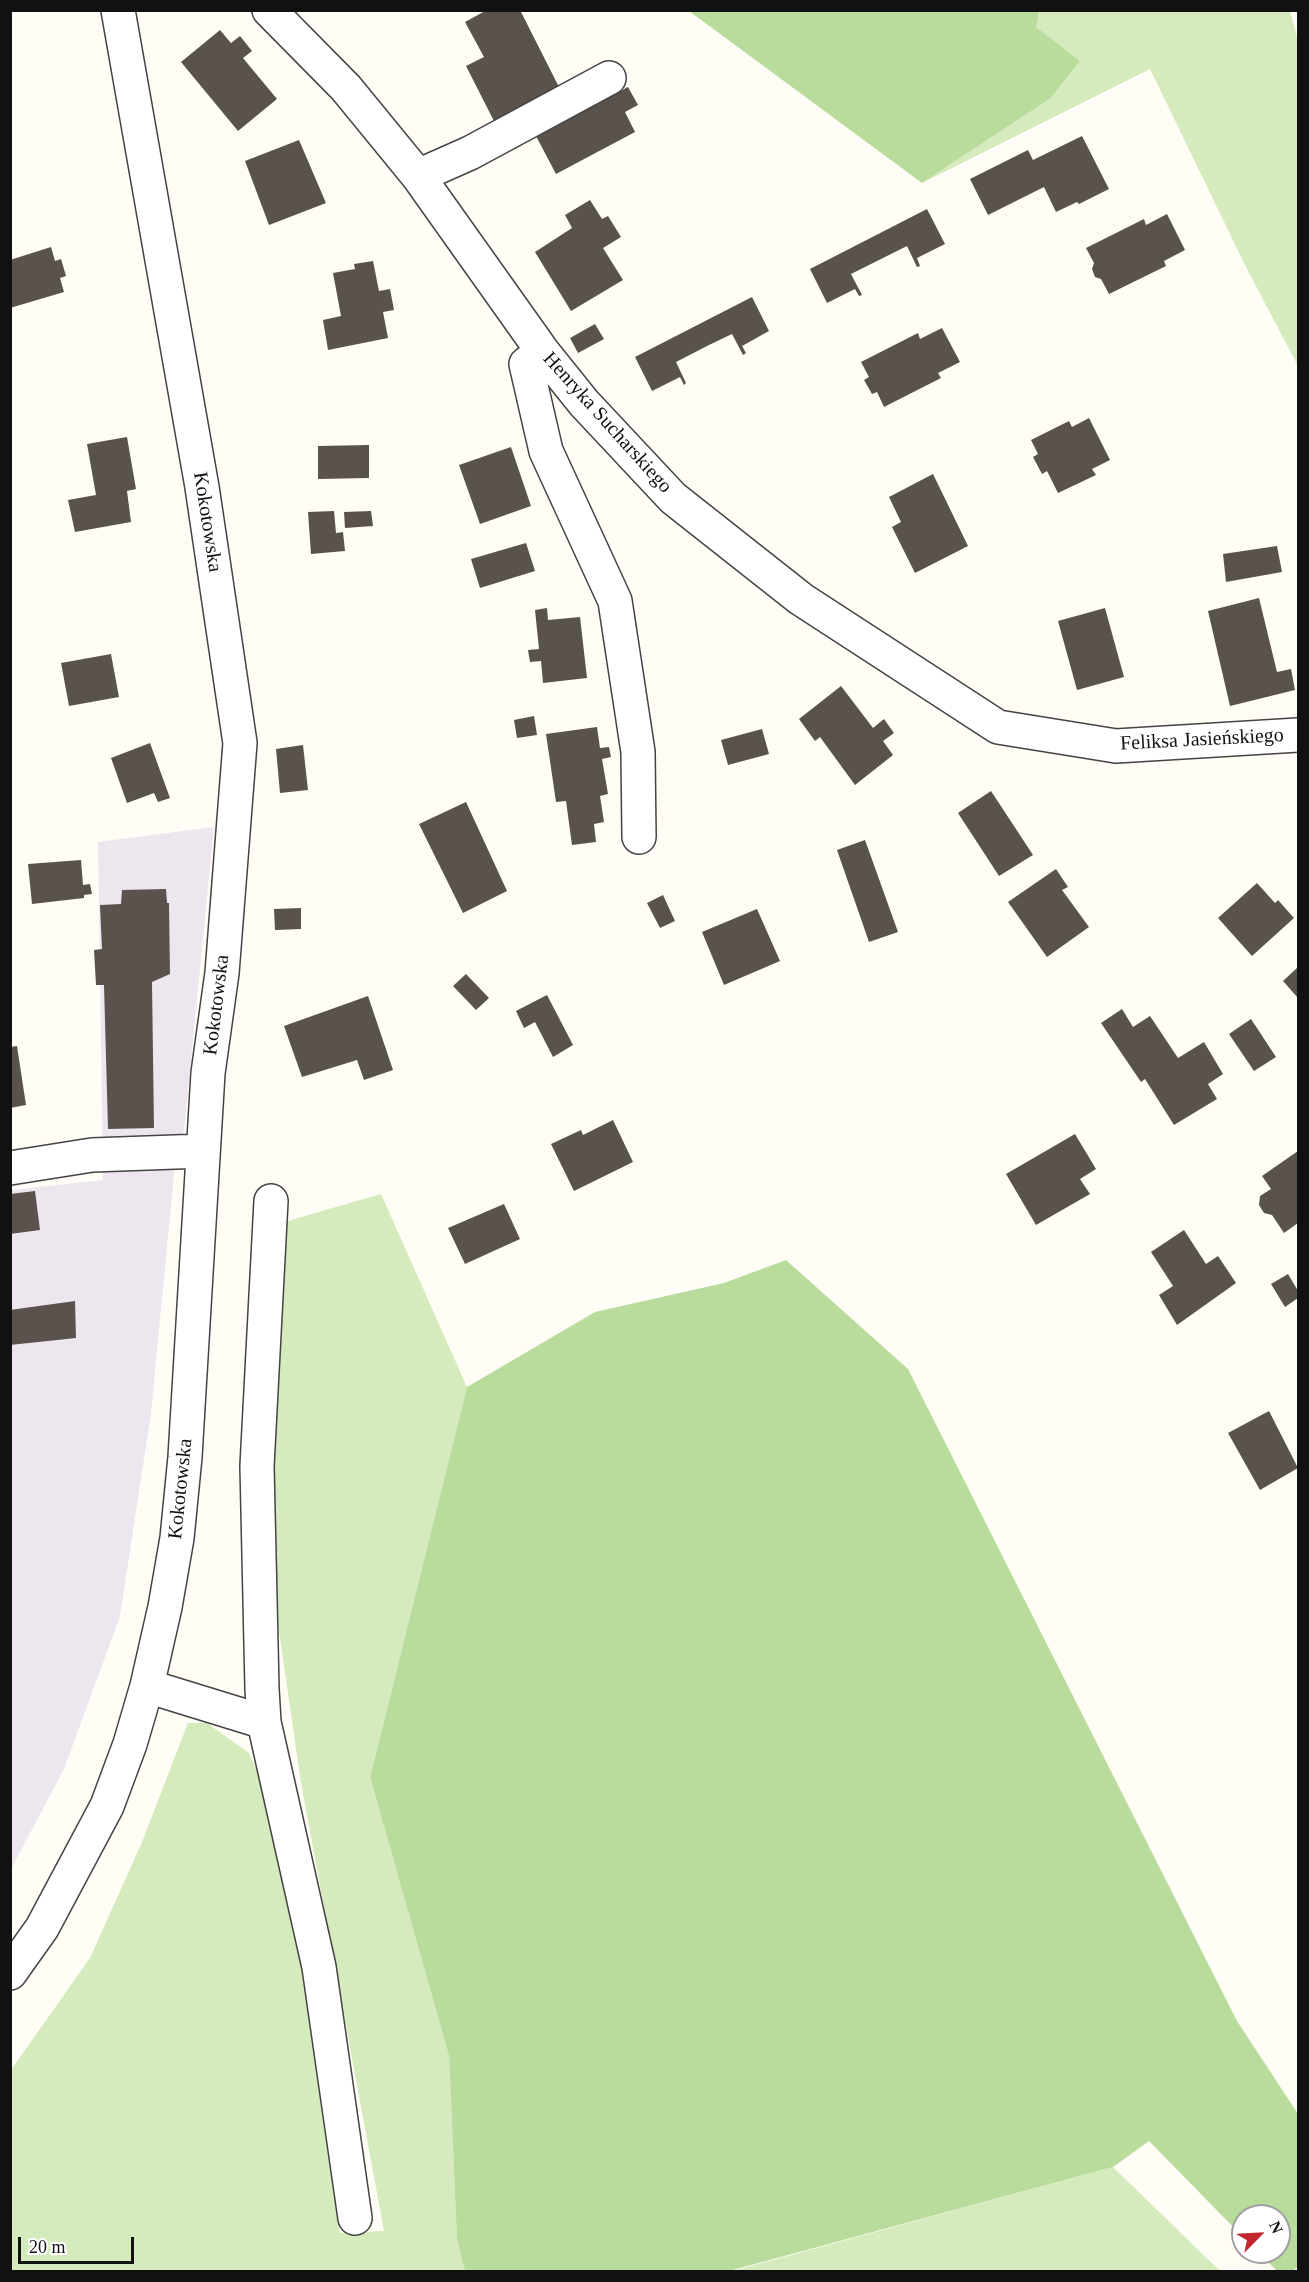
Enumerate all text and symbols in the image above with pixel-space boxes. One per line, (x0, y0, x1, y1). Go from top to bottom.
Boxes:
street label: Henryka Sucharskiego (537, 347, 677, 499)
street label: Kokotowska (187, 470, 227, 574)
street label: Feliksa Jasieńskiego (1120, 724, 1284, 756)
street label: Kokotowska (199, 953, 235, 1057)
street label: Kokotowska (164, 1437, 198, 1541)
north arrow (1231, 2204, 1291, 2264)
text: N (1266, 2219, 1286, 2236)
scale bar (21, 2225, 136, 2263)
text: 20 m (29, 2237, 66, 2257)

